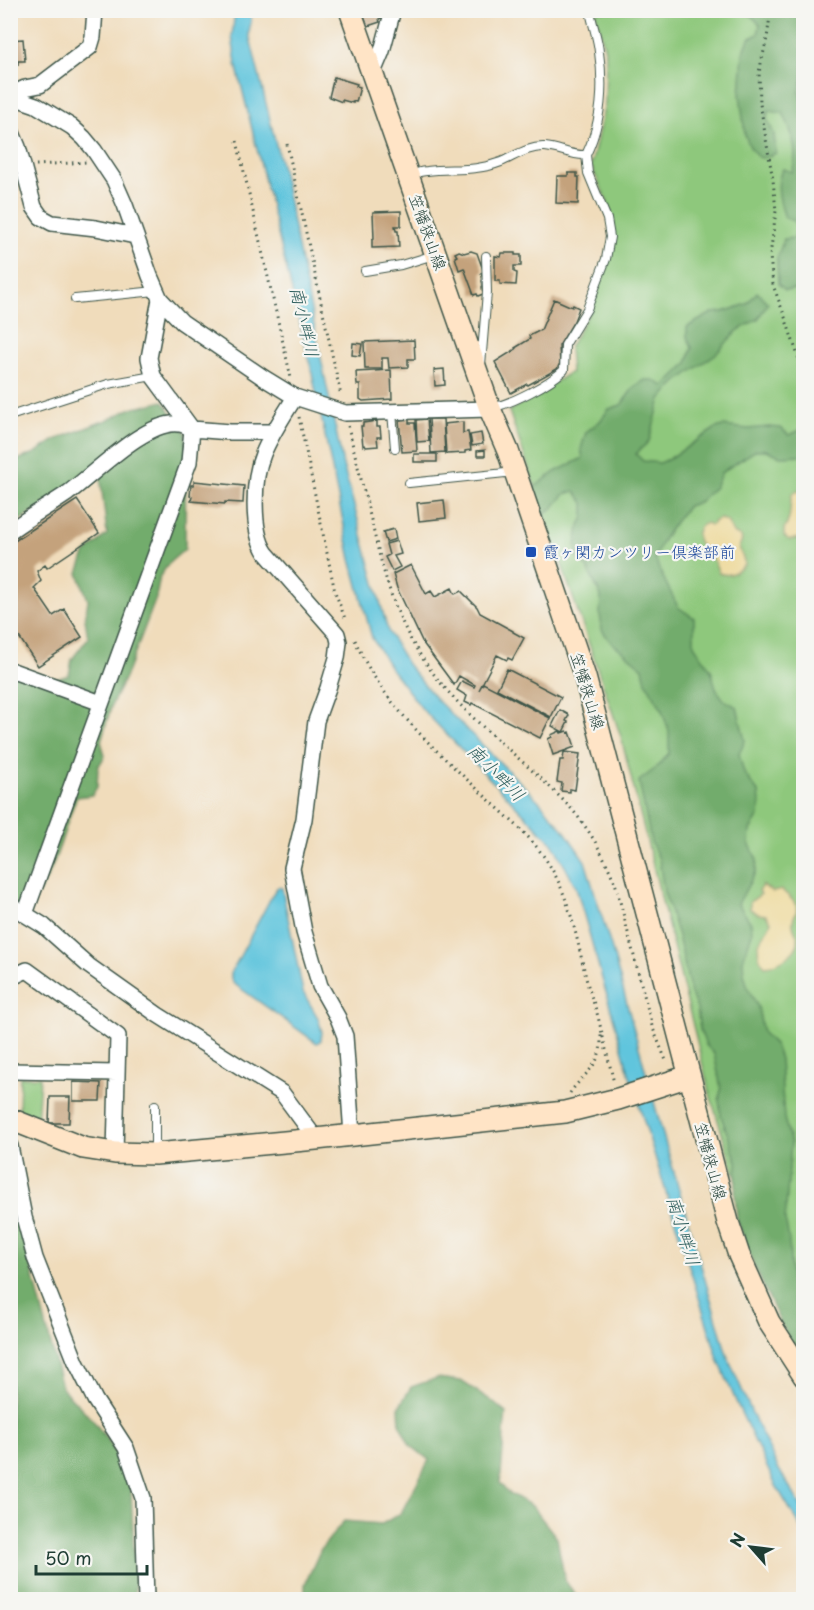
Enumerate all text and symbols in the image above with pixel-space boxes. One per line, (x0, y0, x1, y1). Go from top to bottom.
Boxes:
street label: 笠幡狭山線 (404, 190, 454, 273)
water label: 南小畔川 (284, 284, 327, 360)
place label: 霞ヶ関カンツリー倶楽部前 (543, 539, 735, 563)
marker: 霞ヶ関カンツリー倶楽部前 (524, 545, 538, 559)
street label: 笠幡狭山線 (566, 649, 612, 732)
water label: 南小畔川 (462, 737, 532, 807)
street label: 笠幡狭山線 (690, 1119, 734, 1202)
water label: 南小畔川 (661, 1192, 708, 1269)
north arrow (721, 1517, 781, 1577)
text: N (723, 1528, 750, 1551)
scale bar (36, 1538, 147, 1576)
text: 50 m (45, 1544, 92, 1571)

